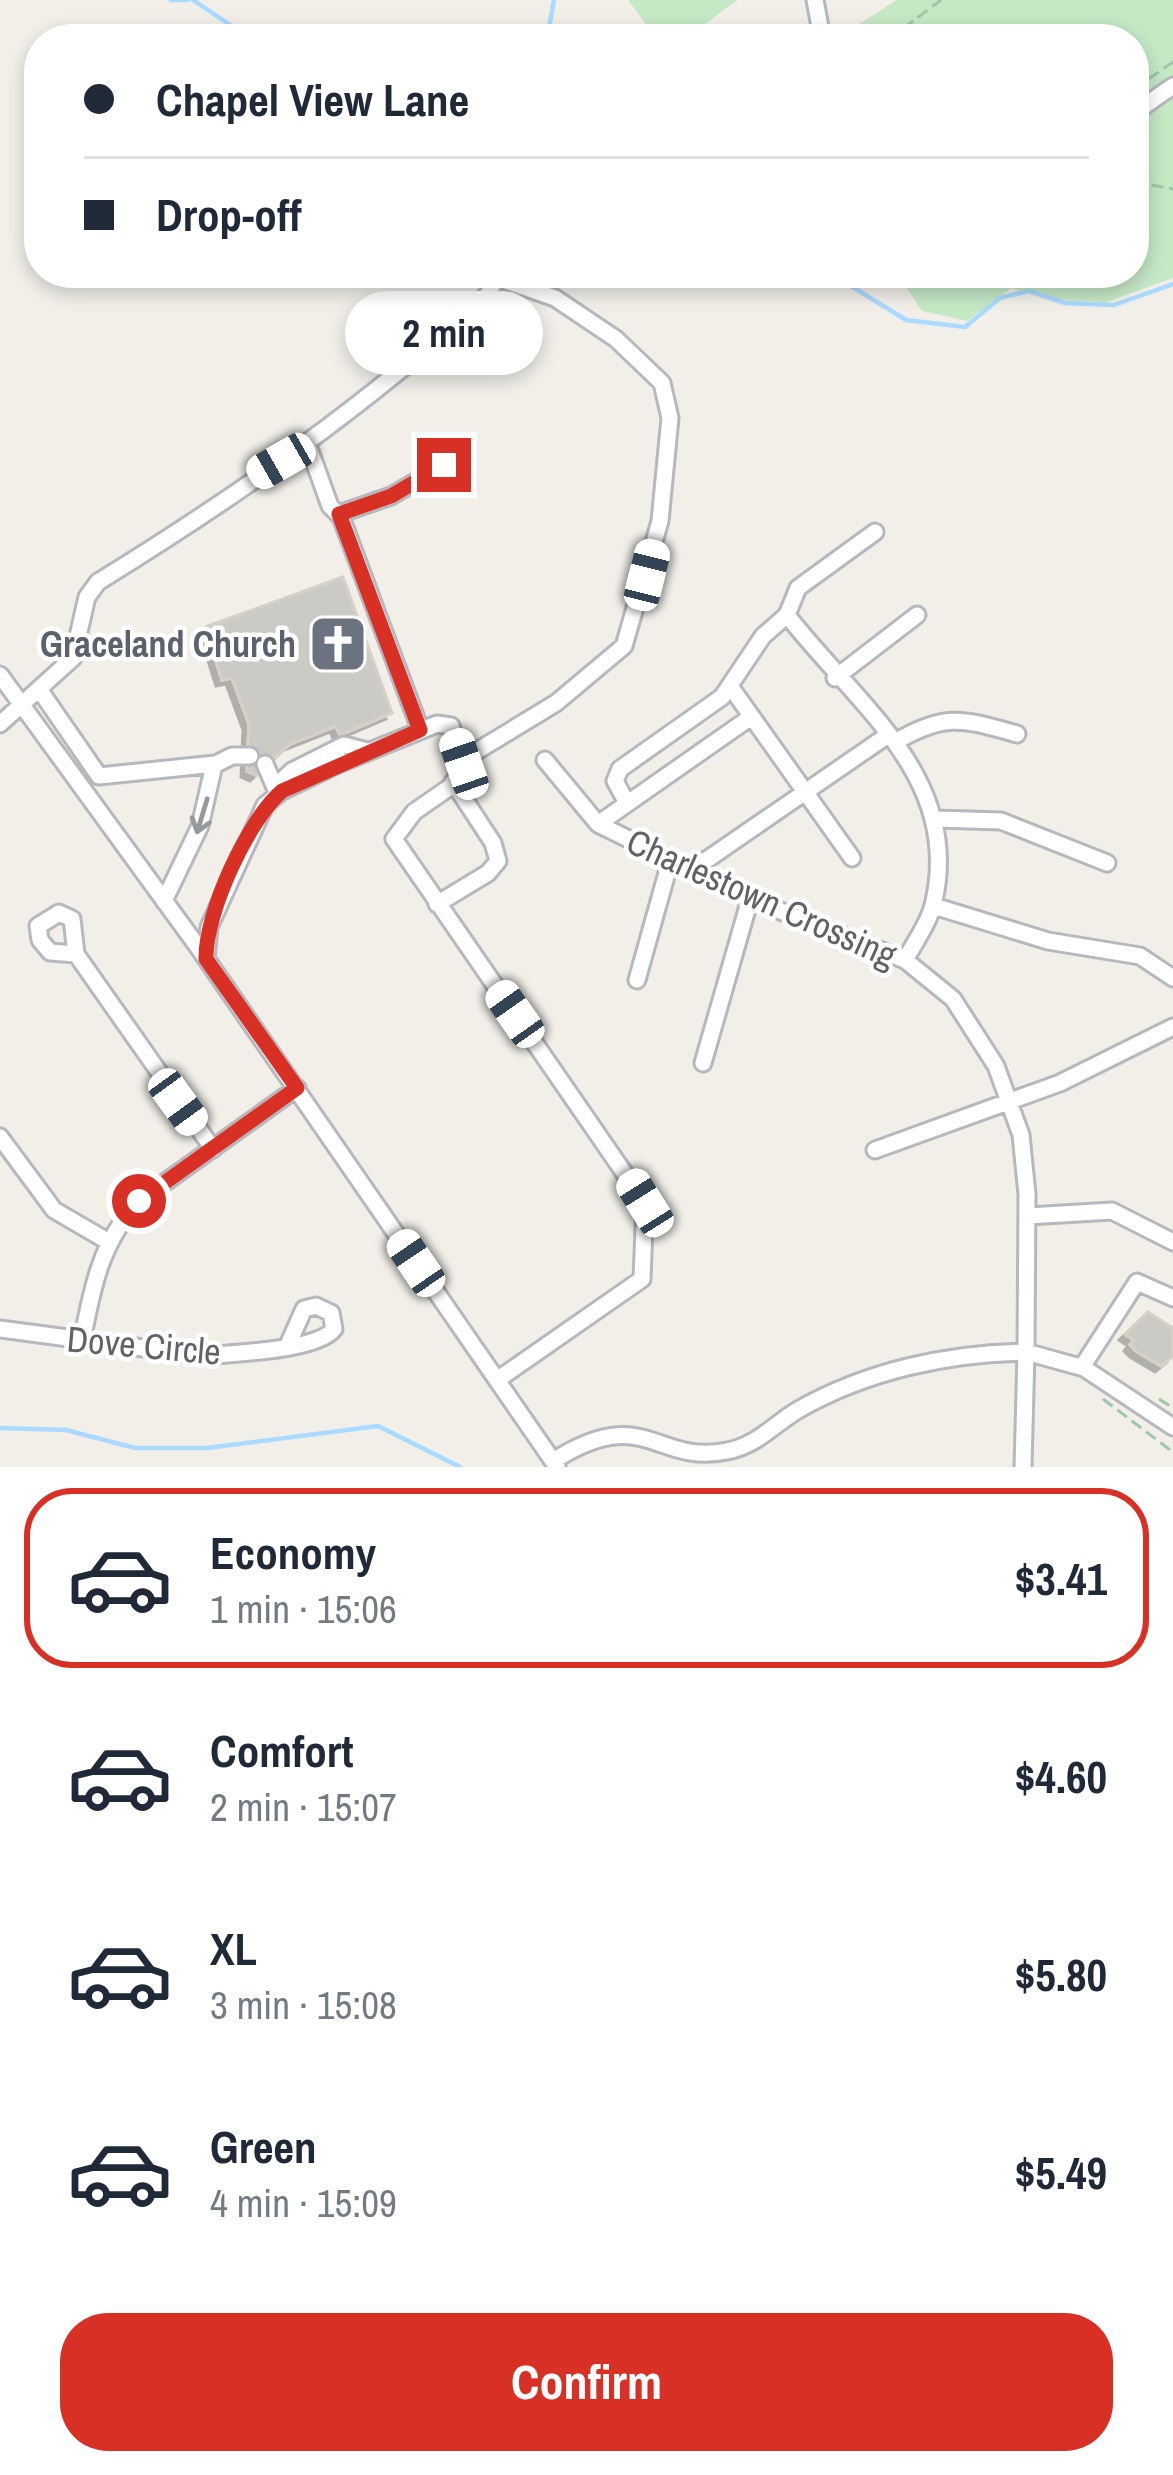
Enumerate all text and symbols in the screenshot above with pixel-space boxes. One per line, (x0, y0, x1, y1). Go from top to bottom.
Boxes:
text: Chapel View Lane (156, 69, 469, 130)
text: Drop-off (156, 184, 302, 245)
callout: 2 min (345, 291, 543, 375)
text: 2 min (402, 307, 486, 359)
car (241, 427, 321, 495)
route end (417, 438, 471, 492)
car (621, 536, 673, 614)
church icon: Graceland Church (307, 613, 369, 675)
place label: Graceland Church (40, 620, 296, 668)
car (435, 724, 493, 804)
one-way arrow (189, 797, 211, 835)
street label: Charlestown Crossing (620, 817, 905, 979)
car (480, 974, 550, 1054)
car (142, 1062, 214, 1142)
car (611, 1163, 679, 1243)
route start (112, 1174, 166, 1228)
car (381, 1223, 451, 1303)
street label: Dove Circle (65, 1314, 223, 1376)
text: Economy (210, 1522, 376, 1583)
icon: car (66, 1524, 174, 1632)
text: $3.41 (1015, 1548, 1107, 1609)
text: 1 min · 15:06 (210, 1583, 397, 1635)
text: Comfort (210, 1720, 353, 1781)
icon: car (66, 1722, 174, 1830)
text: $4.60 (1015, 1746, 1107, 1807)
text: 2 min · 15:07 (210, 1781, 397, 1833)
text: XL (210, 1918, 257, 1979)
icon: car (66, 1920, 174, 2028)
text: $5.80 (1015, 1944, 1107, 2005)
text: 3 min · 15:08 (210, 1979, 397, 2031)
text: Green (210, 2116, 317, 2177)
icon: car (66, 2118, 174, 2226)
text: $5.49 (1015, 2142, 1107, 2203)
text: 4 min · 15:09 (210, 2177, 397, 2229)
button: Confirm (60, 2313, 1113, 2451)

